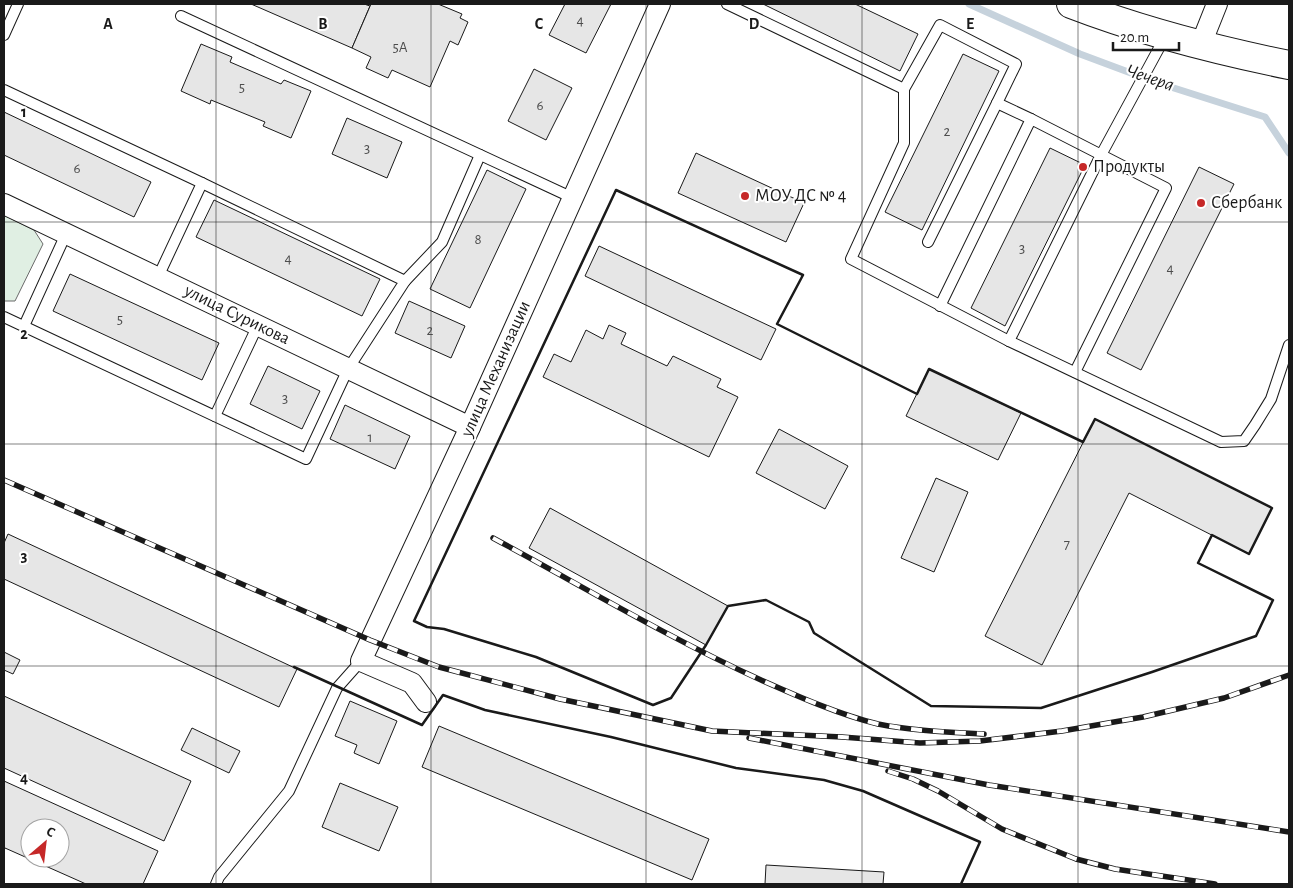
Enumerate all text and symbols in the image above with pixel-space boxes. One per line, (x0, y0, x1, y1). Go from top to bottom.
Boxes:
house number: 4 (576, 13, 584, 28)
text: A (103, 16, 113, 32)
text: B (318, 16, 328, 32)
text: C (535, 16, 544, 32)
text: D (749, 16, 760, 32)
text: E (966, 16, 974, 32)
scale bar (1113, 20, 1179, 52)
text: 20 m (1120, 30, 1149, 45)
house number: 5А (392, 40, 408, 55)
water label: Чечера (1124, 61, 1176, 95)
house number: 5 (239, 80, 245, 95)
house number: 6 (536, 98, 544, 113)
text: 1 (21, 104, 27, 120)
house number: 2 (944, 124, 951, 139)
house number: 3 (364, 141, 370, 156)
place label: Продукты (1093, 158, 1165, 176)
house number: 6 (73, 161, 81, 176)
marker: Продукты (1077, 161, 1089, 173)
place label: МОУ ДС № 4 (755, 187, 847, 205)
marker: МОУ ДС № 4 (739, 190, 751, 202)
place label: Сбербанк (1211, 193, 1283, 212)
marker: Сбербанк (1195, 197, 1207, 209)
house number: 8 (474, 232, 482, 247)
house number: 3 (1019, 241, 1025, 256)
house number: 4 (284, 251, 292, 266)
house number: 4 (1166, 261, 1174, 276)
street label: улица Сурикова (181, 281, 293, 348)
street label: улица Механизации (458, 298, 534, 441)
house number: 5 (117, 312, 123, 327)
house number: 2 (427, 323, 434, 338)
text: 2 (20, 326, 28, 342)
house number: 3 (282, 391, 288, 406)
house number: 1 (367, 430, 373, 445)
house number: 7 (1064, 537, 1070, 552)
text: 3 (21, 548, 28, 564)
text: 4 (20, 770, 28, 786)
north arrow (20, 818, 70, 868)
text: С (44, 824, 58, 841)

